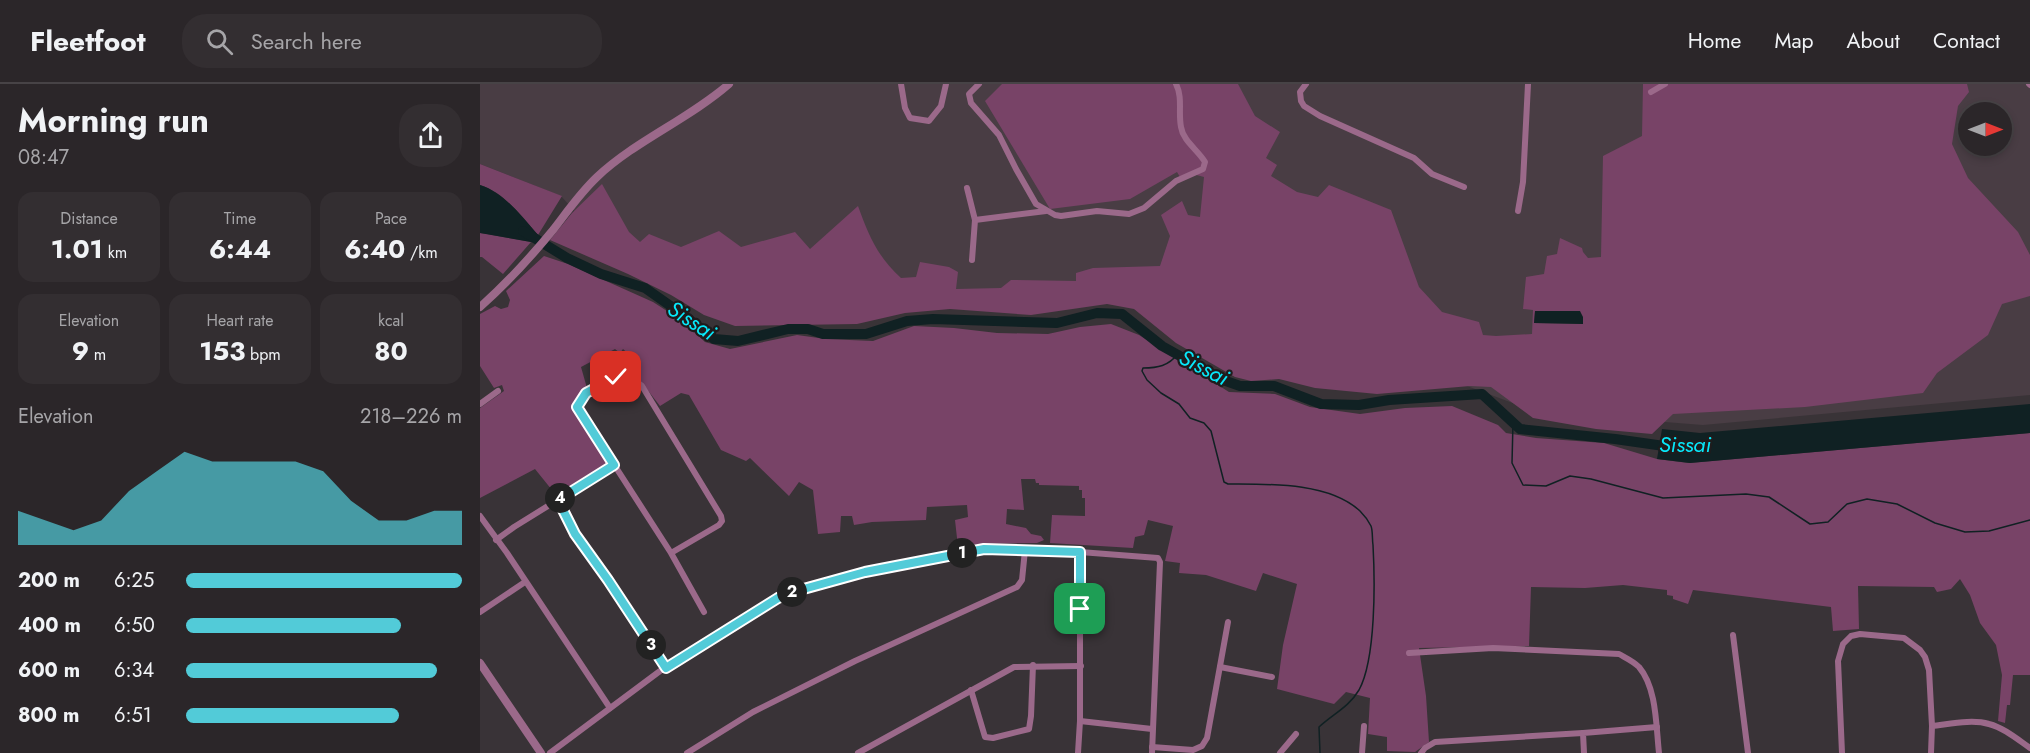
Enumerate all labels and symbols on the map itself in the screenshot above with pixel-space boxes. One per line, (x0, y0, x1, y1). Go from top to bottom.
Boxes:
north arrow (1958, 102, 2012, 156)
water label: Sissai (661, 292, 723, 348)
water label: Sissai (1173, 341, 1235, 393)
pin (590, 351, 641, 402)
water label: Sissai (1659, 428, 1712, 460)
pin: 4 (545, 483, 575, 513)
pin: 1 (947, 538, 977, 568)
pin: 2 (777, 577, 807, 607)
pin (1054, 583, 1105, 634)
pin: 3 (636, 630, 666, 660)

